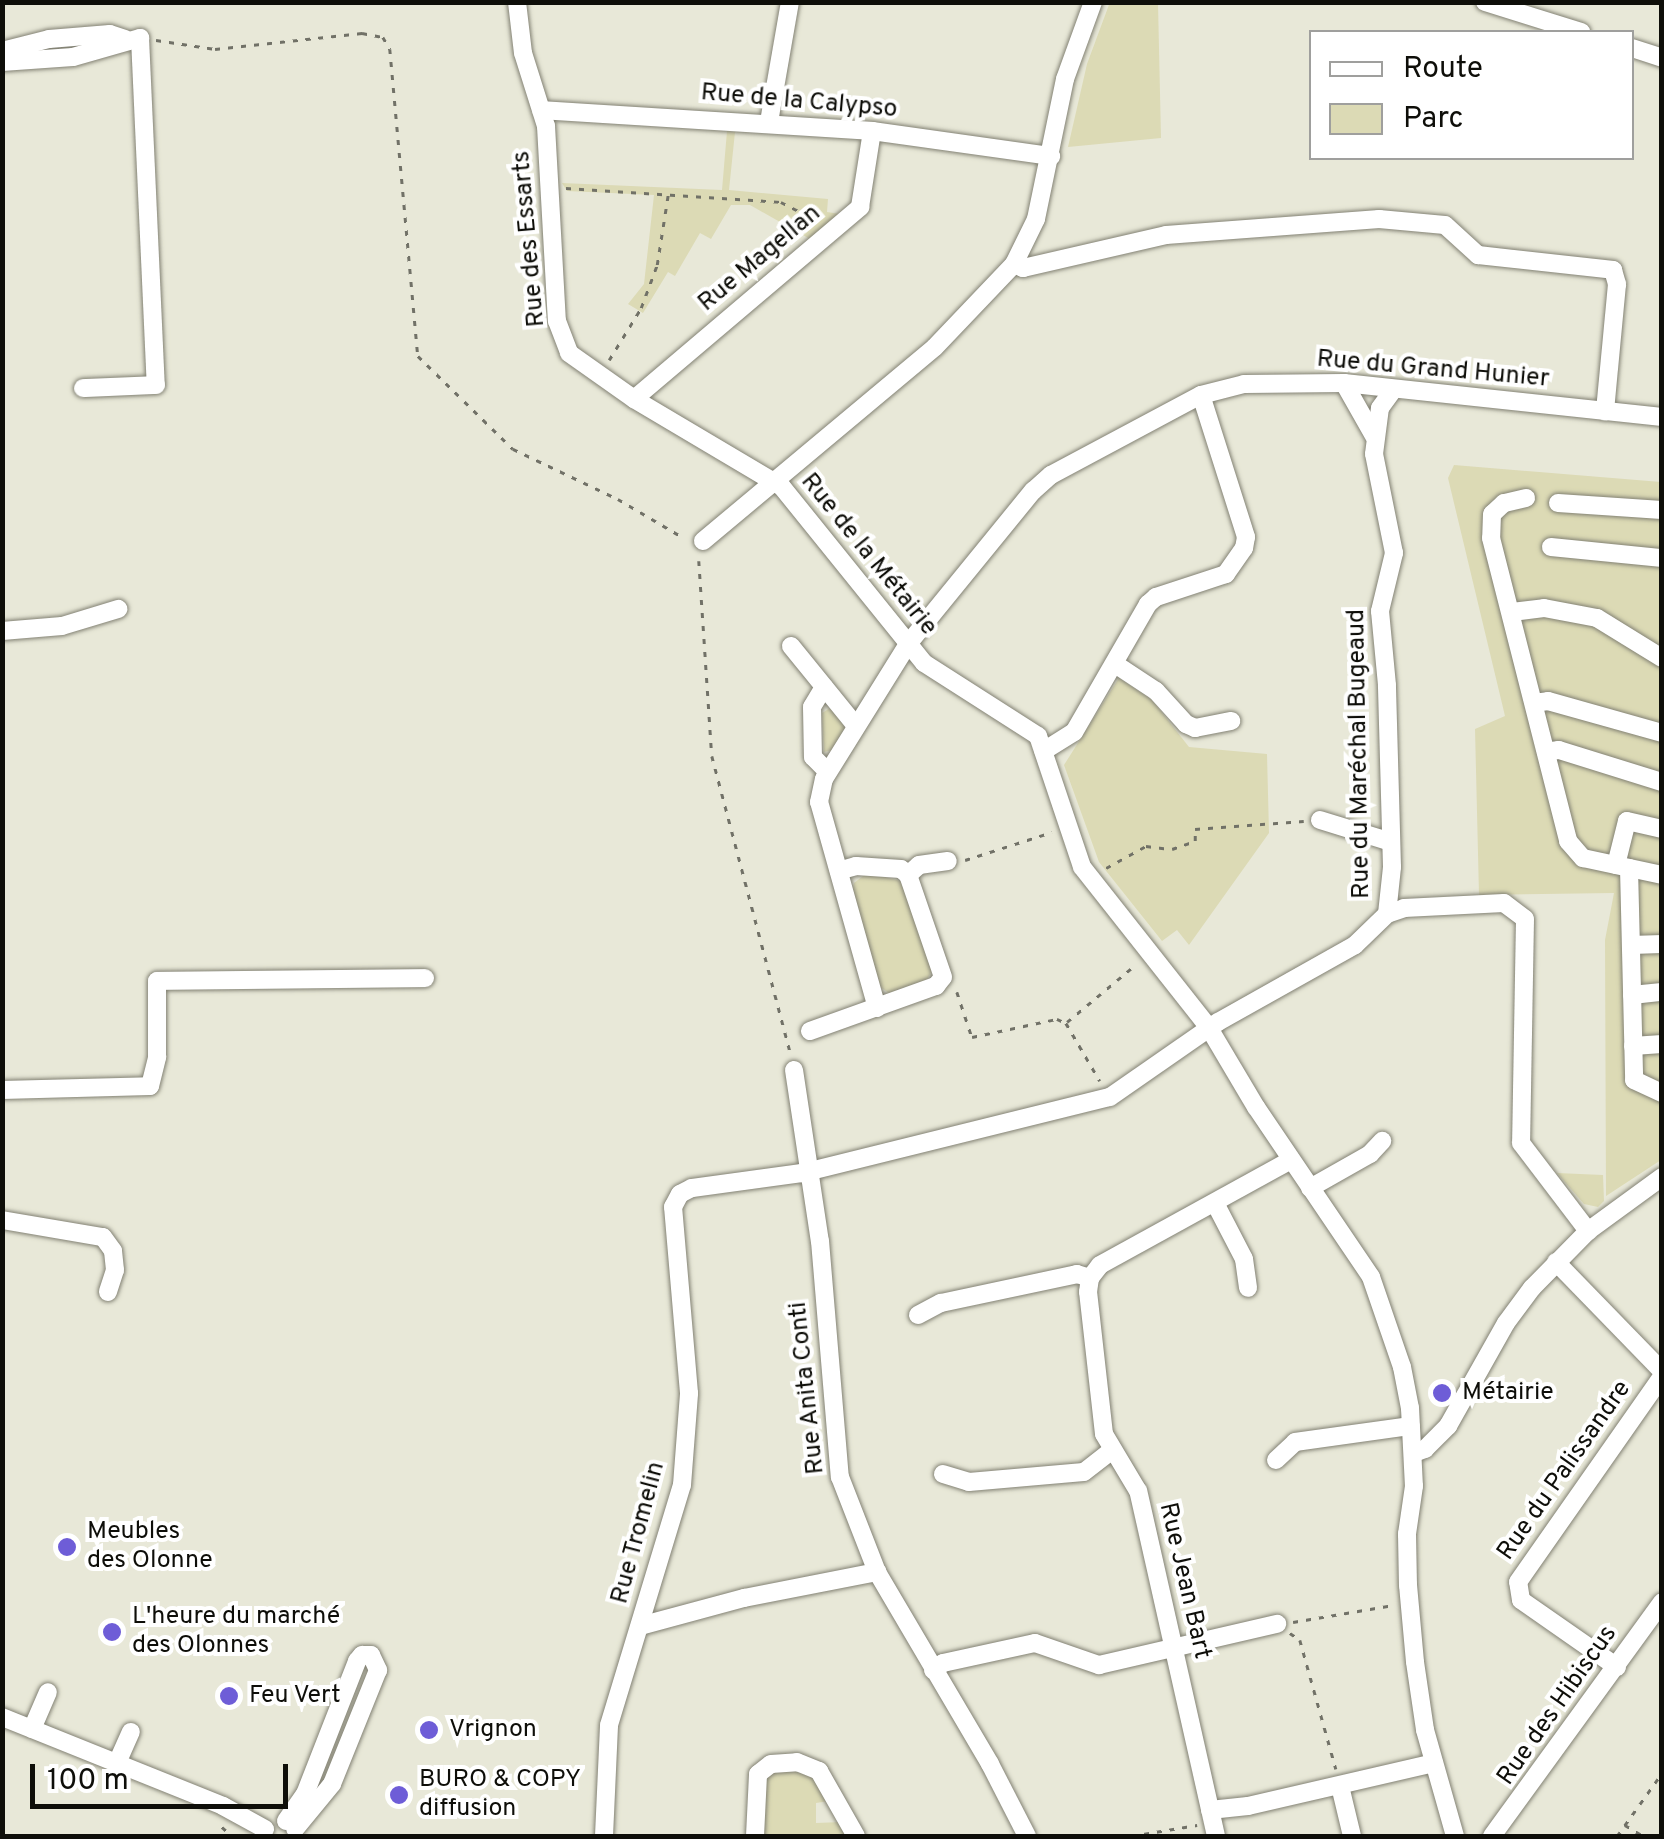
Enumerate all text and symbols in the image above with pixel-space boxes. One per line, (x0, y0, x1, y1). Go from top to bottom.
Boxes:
legend (1309, 30, 1634, 160)
text: Route (1403, 51, 1483, 88)
street label: Rue de la Calypso (700, 78, 898, 126)
text: Parc (1403, 101, 1463, 138)
street label: Rue des Essarts (507, 150, 553, 328)
street label: Rue Magellan (693, 199, 827, 319)
street label: Rue du Grand Hunier (1315, 345, 1551, 395)
street label: Rue de la Métairie (793, 468, 943, 642)
street label: Rue du Maréchal Bugeaud (1342, 609, 1378, 899)
street label: Rue Anita Conti (784, 1300, 832, 1476)
street label: Rue du Palissandre (1492, 1375, 1638, 1567)
place label: Métairie (1462, 1378, 1554, 1408)
marker: Métairie (1431, 1382, 1453, 1404)
street label: Rue Tromelin (606, 1458, 672, 1608)
street label: Rue Jean Bart (1151, 1500, 1217, 1662)
place label: Meubles des Olonne (87, 1518, 213, 1577)
marker: Meubles des Olonne (56, 1536, 78, 1558)
place label: L'heure du marché des Olonnes (132, 1603, 340, 1662)
street label: Rue des Hibiscus (1492, 1620, 1624, 1792)
marker: L'heure du marché des Olonnes (101, 1621, 123, 1643)
place label: Feu Vert (249, 1681, 342, 1711)
marker: Feu Vert (218, 1685, 240, 1707)
place label: Vrignon (449, 1715, 537, 1745)
marker: Vrignon (418, 1719, 440, 1741)
scale bar (35, 1744, 292, 1806)
text: 100 m (47, 1763, 129, 1800)
place label: BURO & COPY diffusion (419, 1766, 581, 1825)
marker: BURO & COPY diffusion (388, 1784, 410, 1806)

